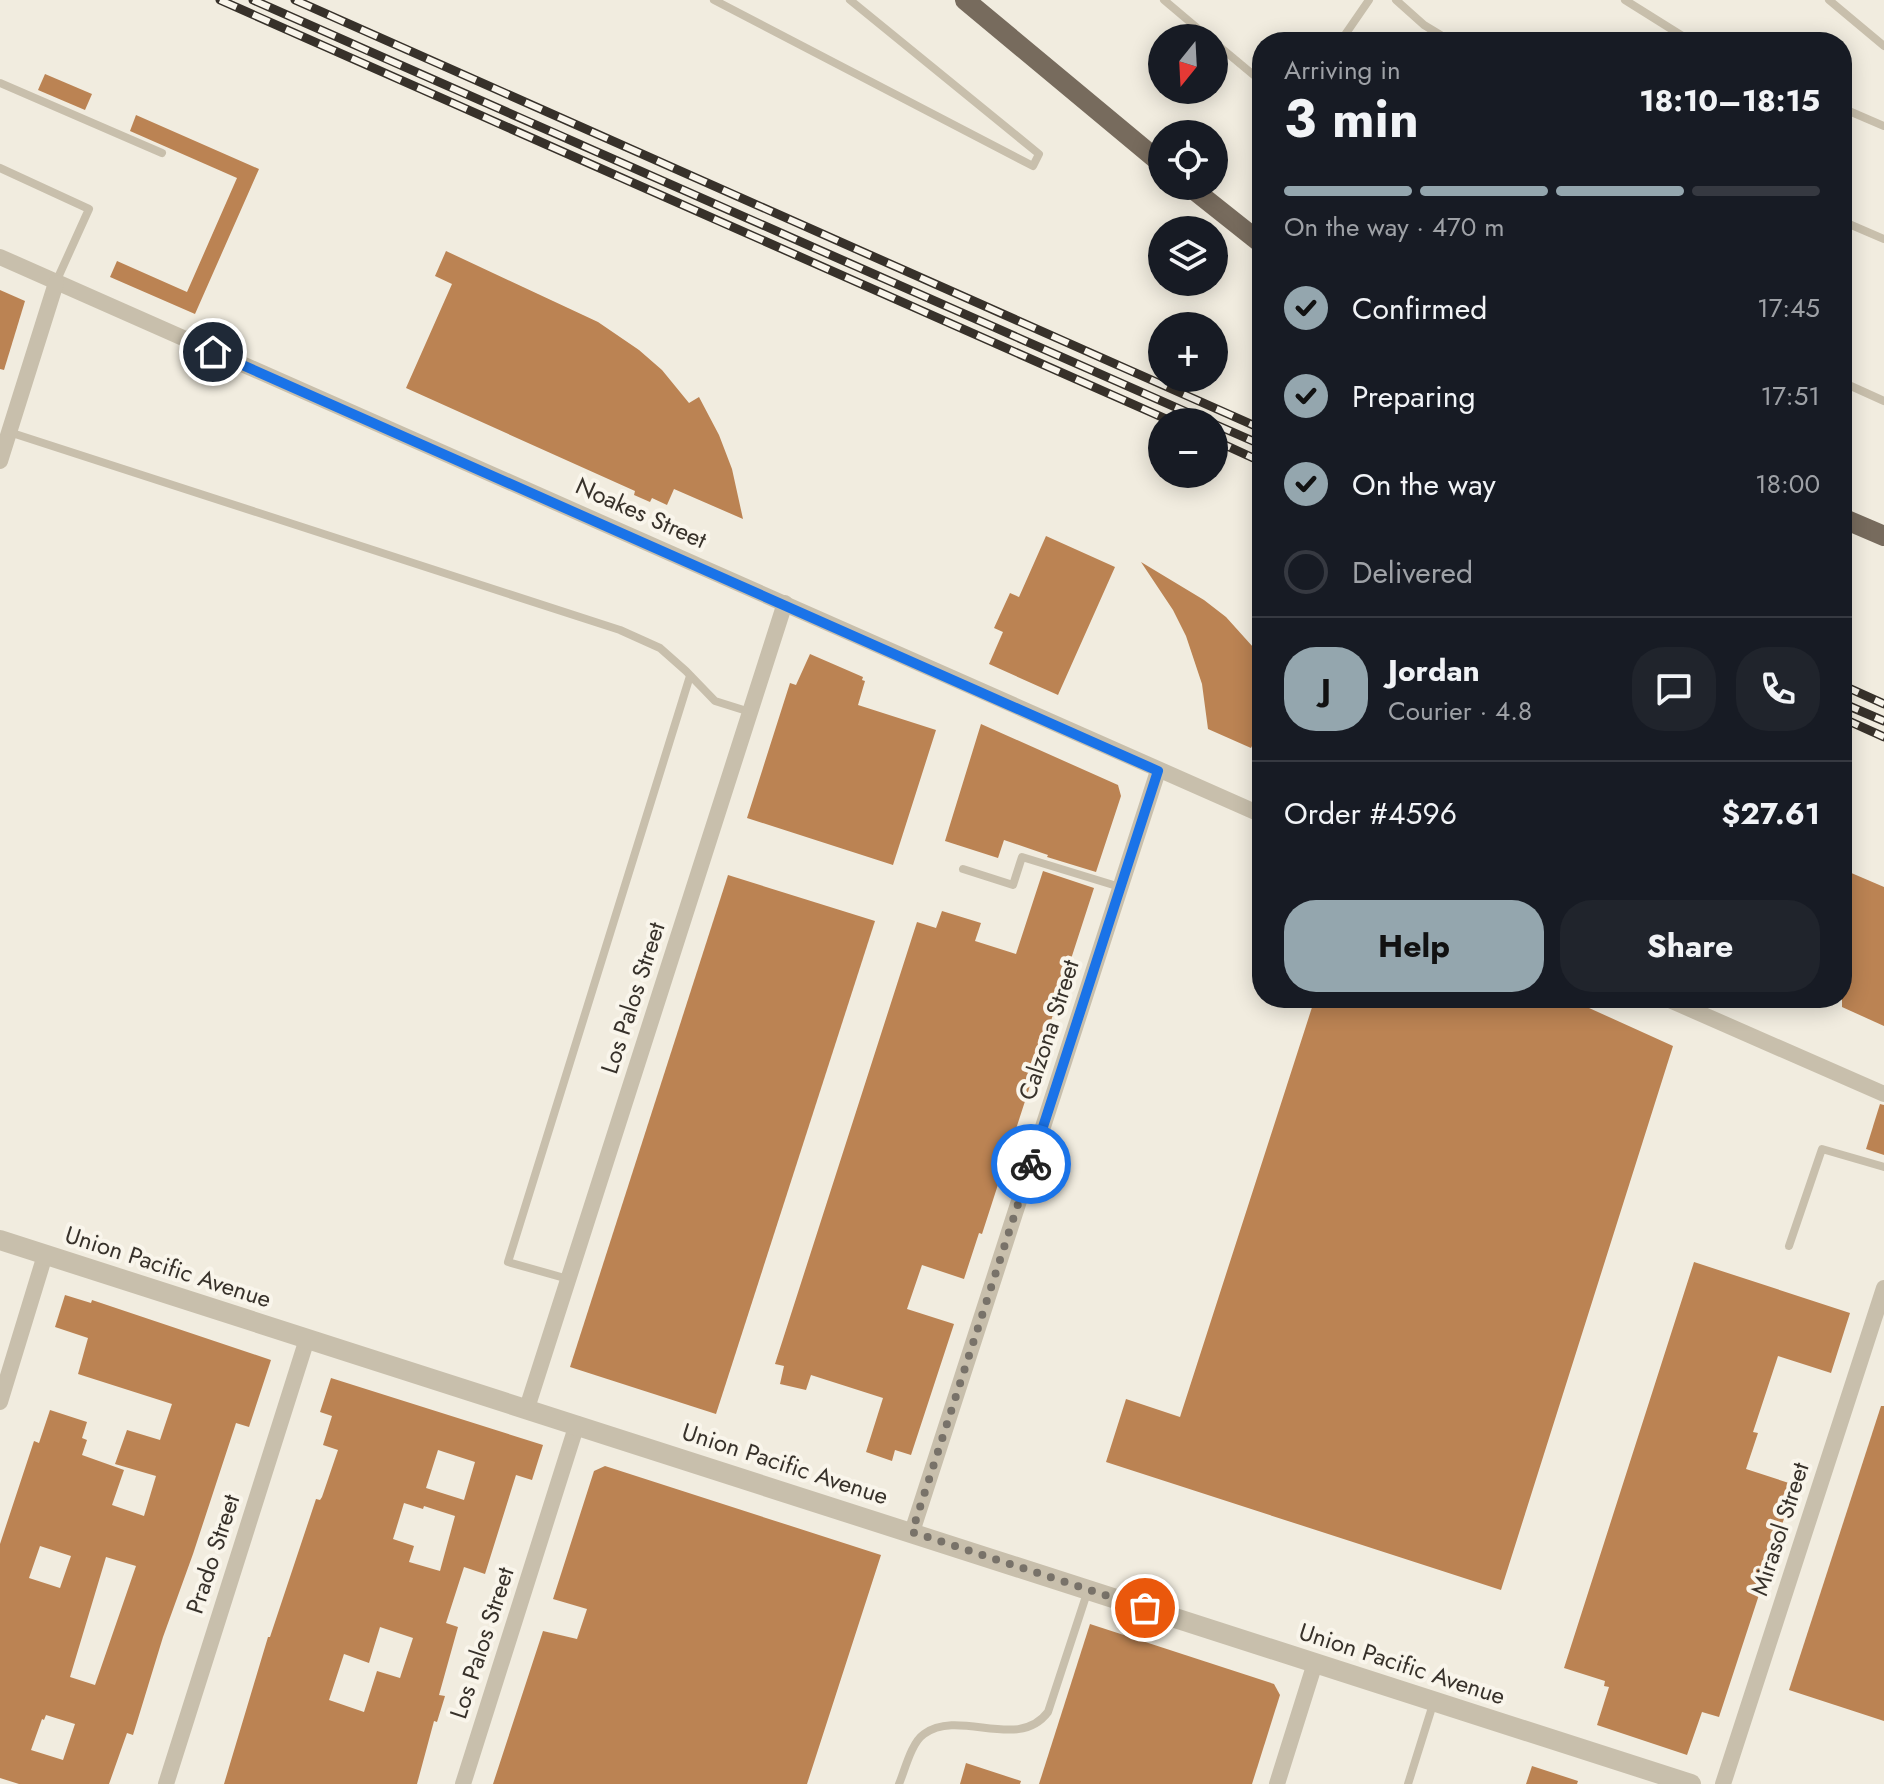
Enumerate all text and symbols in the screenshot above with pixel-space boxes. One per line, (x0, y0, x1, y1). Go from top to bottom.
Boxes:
north arrow (1148, 24, 1228, 104)
map controls (1148, 24, 1228, 488)
text: Arriving in (1284, 51, 1401, 89)
text: 18:10–18:15 (1639, 79, 1820, 122)
text: 3 min (1284, 81, 1419, 157)
button: locate (1148, 120, 1228, 200)
text: On the way · 470 m (1284, 208, 1504, 246)
button: layers (1148, 216, 1228, 296)
icon: check (1284, 286, 1328, 330)
text: Confirmed (1352, 287, 1487, 330)
text: 17:45 (1757, 289, 1820, 327)
button: + (1148, 312, 1228, 392)
pin (179, 318, 247, 386)
icon: home (191, 330, 235, 374)
icon: check (1284, 374, 1328, 418)
text: Preparing (1352, 375, 1476, 418)
text: 17:51 (1760, 377, 1820, 415)
button: − (1148, 408, 1228, 488)
icon: check (1284, 462, 1328, 506)
text: On the way (1352, 463, 1496, 506)
text: 18:00 (1755, 465, 1820, 503)
street label: Noakes Street (570, 468, 712, 557)
text: Delivered (1352, 551, 1473, 594)
button: chat (1632, 647, 1716, 731)
button: phone (1736, 647, 1820, 731)
text: Jordan (1388, 649, 1480, 692)
text: J (1321, 668, 1331, 711)
text: Courier · 4.8 (1388, 692, 1532, 730)
text: Order #4596 (1284, 792, 1457, 835)
text: $27.61 (1722, 792, 1820, 835)
button: Help (1284, 900, 1544, 992)
button: Share (1560, 900, 1820, 992)
street label: Los Palos Street (592, 917, 674, 1078)
street label: Calzona Street (1009, 955, 1088, 1105)
courier (991, 1124, 1071, 1204)
icon: bike (1009, 1142, 1053, 1186)
street label: Union Pacific Avenue (61, 1217, 276, 1316)
street label: Union Pacific Avenue (678, 1414, 893, 1513)
street label: Mirasol Street (1742, 1457, 1818, 1600)
street label: Prado Street (177, 1489, 248, 1618)
street label: Los Palos Street (441, 1562, 523, 1723)
pin (1111, 1574, 1179, 1642)
icon: bag (1123, 1586, 1167, 1630)
street label: Union Pacific Avenue (1295, 1614, 1510, 1713)

